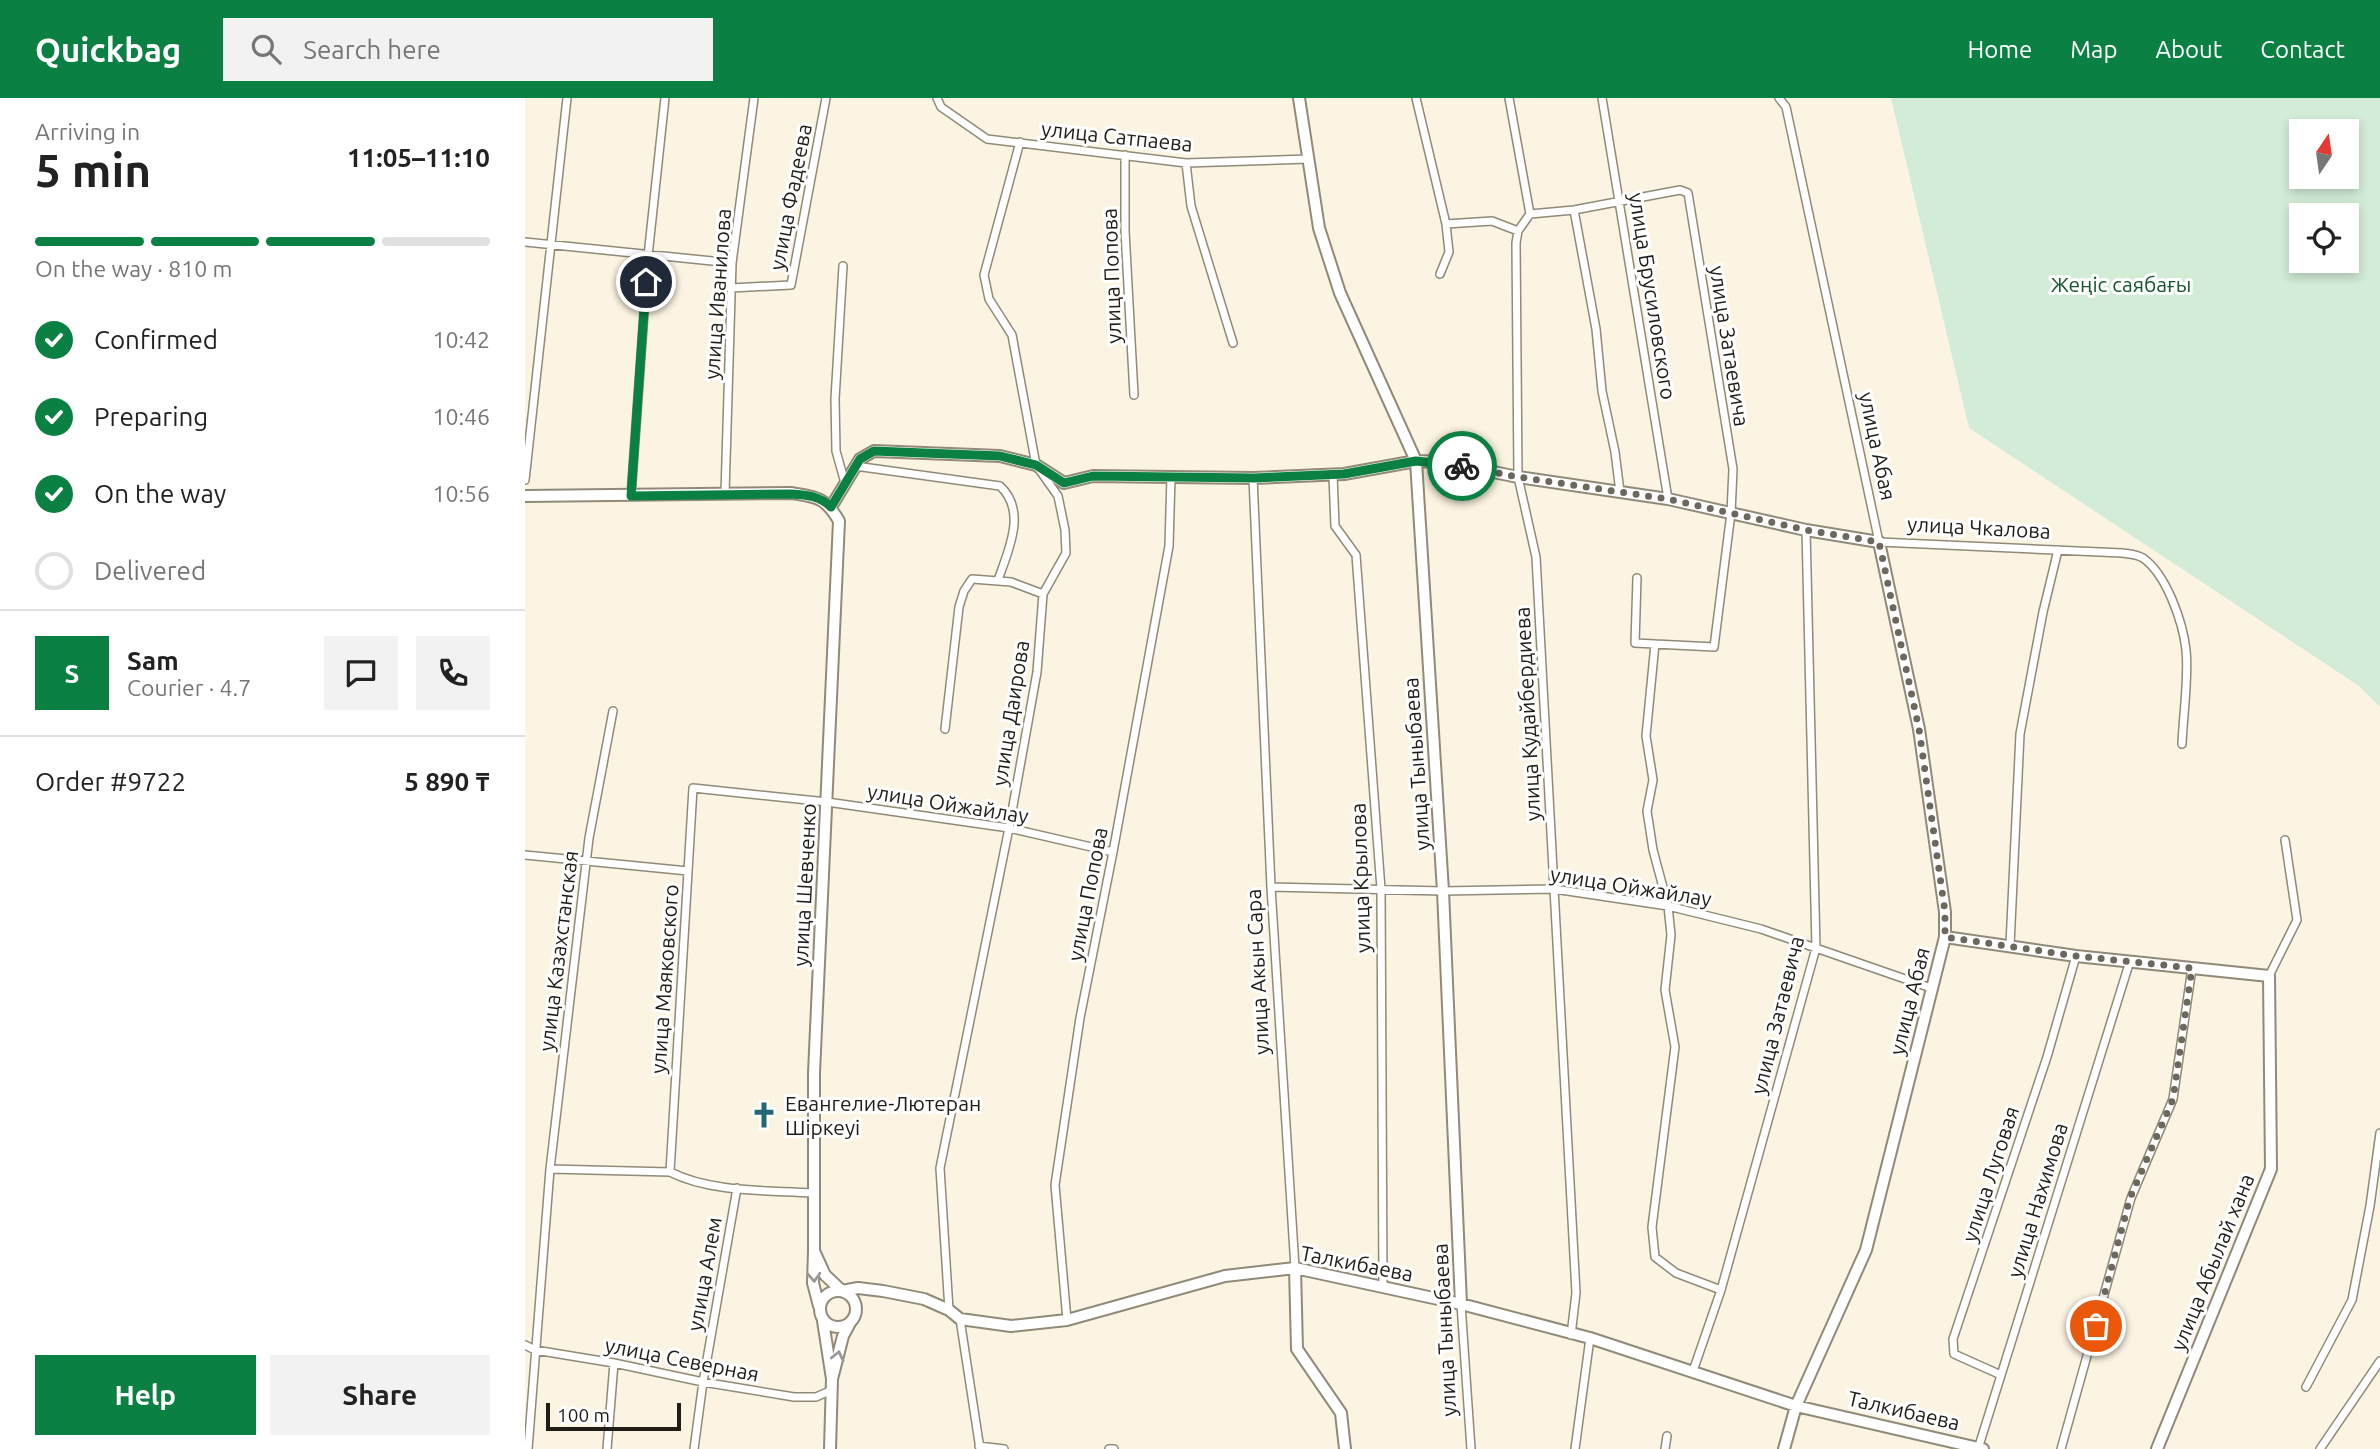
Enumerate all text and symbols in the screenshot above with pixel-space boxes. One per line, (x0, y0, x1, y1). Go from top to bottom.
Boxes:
search box (223, 18, 713, 81)
icon: search (247, 30, 285, 68)
text: Quickbag (35, 31, 181, 68)
text: Search here (303, 35, 441, 64)
text: Home (1967, 36, 2032, 63)
text: Map (2070, 36, 2117, 63)
text: About (2155, 36, 2222, 63)
text: Contact (2260, 36, 2345, 63)
street label: улица Сатпаева (1040, 116, 1194, 156)
text: Arriving in (35, 119, 140, 144)
north arrow (2289, 119, 2359, 189)
map controls (2289, 119, 2359, 273)
street label: улица Фадеева (764, 122, 816, 272)
text: 11:05–11:10 (347, 143, 490, 172)
text: 5 min (35, 144, 151, 196)
street label: улица Брусиловского (1625, 191, 1681, 401)
button: locate (2289, 203, 2359, 273)
street label: улица Иванилова (699, 208, 735, 380)
street label: улица Попова (1097, 208, 1125, 344)
pin (616, 252, 676, 312)
text: On the way · 810 m (35, 256, 232, 281)
icon: home (627, 263, 665, 301)
street label: улица Затаевича (1705, 264, 1755, 428)
park label: Жеңіс саябағы (2051, 272, 2191, 296)
icon: check (35, 321, 73, 359)
text: Confirmed (94, 325, 218, 354)
text: 10:42 (432, 327, 490, 352)
street label: улица Абая (1855, 390, 1901, 502)
icon: check (35, 398, 73, 436)
text: Preparing (94, 402, 208, 431)
text: 10:46 (432, 404, 490, 429)
courier (1427, 431, 1497, 501)
icon: bike (1443, 447, 1481, 485)
icon: check (35, 475, 73, 513)
text: On the way (94, 479, 226, 508)
text: 10:56 (432, 481, 490, 506)
street label: улица Чкалова (1907, 511, 2051, 543)
text: Delivered (94, 556, 206, 585)
street label: улица Кудайбердиева (1509, 606, 1545, 822)
button: chat (324, 636, 398, 710)
button: phone (416, 636, 490, 710)
street label: улица Даирова (987, 638, 1033, 788)
text: Sam (127, 646, 179, 675)
text: S (65, 659, 79, 688)
text: Courier · 4.7 (127, 675, 251, 700)
street label: улица Тыныбаева (1398, 677, 1434, 851)
text: Order #9722 (35, 767, 186, 796)
text: 5 890 ₸ (404, 767, 490, 796)
street label: улица Ойжайлау (866, 778, 1030, 828)
street label: улица Шевченко (788, 803, 820, 967)
street label: улица Крылова (1345, 803, 1375, 953)
street label: улица Попова (1062, 825, 1112, 963)
street label: улица Казахстанская (534, 849, 582, 1053)
street label: улица Ойжайлау (1549, 861, 1713, 911)
street label: улица Маяковского (645, 883, 683, 1075)
street label: улица Акын Сара (1241, 888, 1273, 1056)
street label: улица Затаевича (1746, 933, 1808, 1097)
street label: улица Абая (1884, 945, 1934, 1057)
place label: Евангелие-Лютеран Шіркеуі (785, 1091, 981, 1139)
church icon: Евангелие-Лютеран Шіркеуі (749, 1100, 779, 1130)
street label: улица Луговая (1957, 1103, 2023, 1245)
street label: улица Нахимова (2002, 1120, 2072, 1280)
street label: улица Абылай хана (2166, 1170, 2258, 1354)
street label: улица Алем (682, 1215, 726, 1333)
street label: Талкибаева (1299, 1240, 1415, 1286)
street label: улица Тыныбаева (1427, 1243, 1461, 1417)
one-way arrow (807, 1272, 822, 1283)
pin (2066, 1296, 2126, 1356)
icon: bag (2077, 1307, 2115, 1345)
street label: улица Северная (603, 1332, 761, 1386)
one-way arrow (830, 1350, 844, 1362)
button: Help (35, 1355, 256, 1435)
button: Share (270, 1355, 490, 1435)
street label: Талкибаева (1846, 1385, 1962, 1435)
scale bar (546, 1400, 681, 1432)
text: 100 m (557, 1404, 610, 1426)

